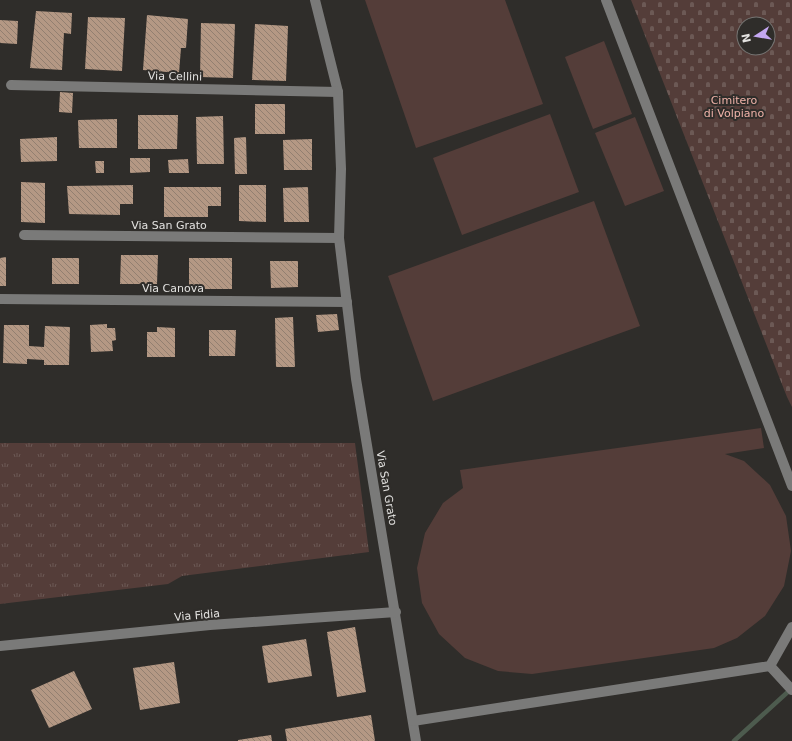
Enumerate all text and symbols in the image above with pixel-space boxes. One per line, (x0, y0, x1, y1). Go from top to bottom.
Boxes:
north arrow (736, 16, 776, 56)
text: N (739, 32, 754, 44)
street label: Via Cellini (148, 70, 202, 83)
park label: Cimitero di Volpiano (704, 94, 765, 120)
street label: Via San Grato (131, 219, 207, 232)
street label: Via Canova (142, 282, 204, 295)
street label: Via San Grato (374, 450, 400, 527)
street label: Via Fidia (174, 607, 220, 624)

